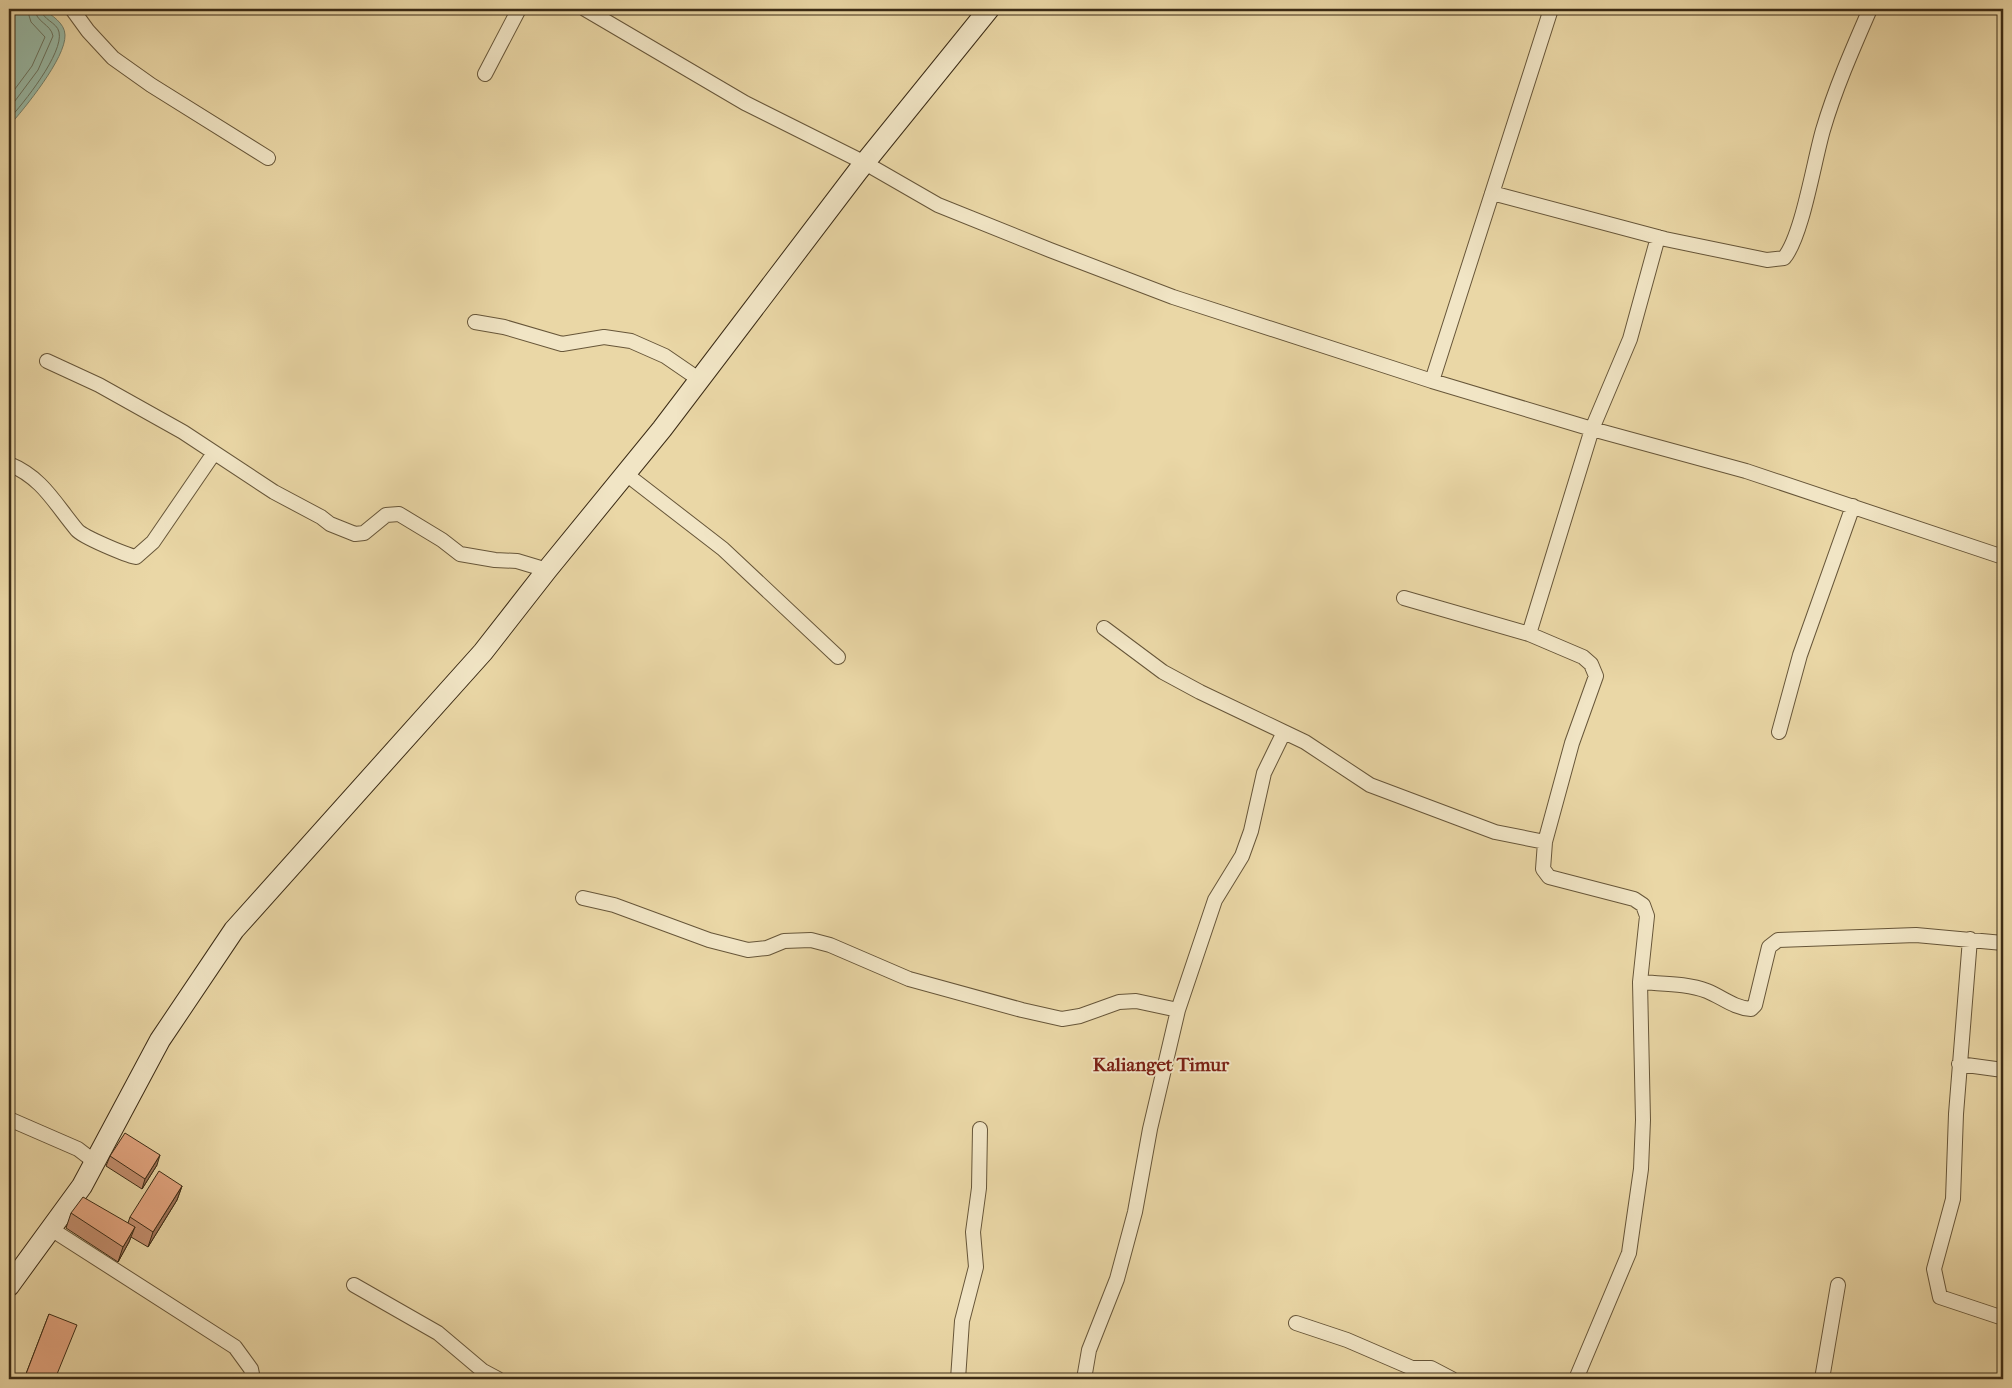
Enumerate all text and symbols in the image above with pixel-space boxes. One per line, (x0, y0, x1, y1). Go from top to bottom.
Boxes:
district label: Kalianget Timur (1093, 1054, 1230, 1076)

